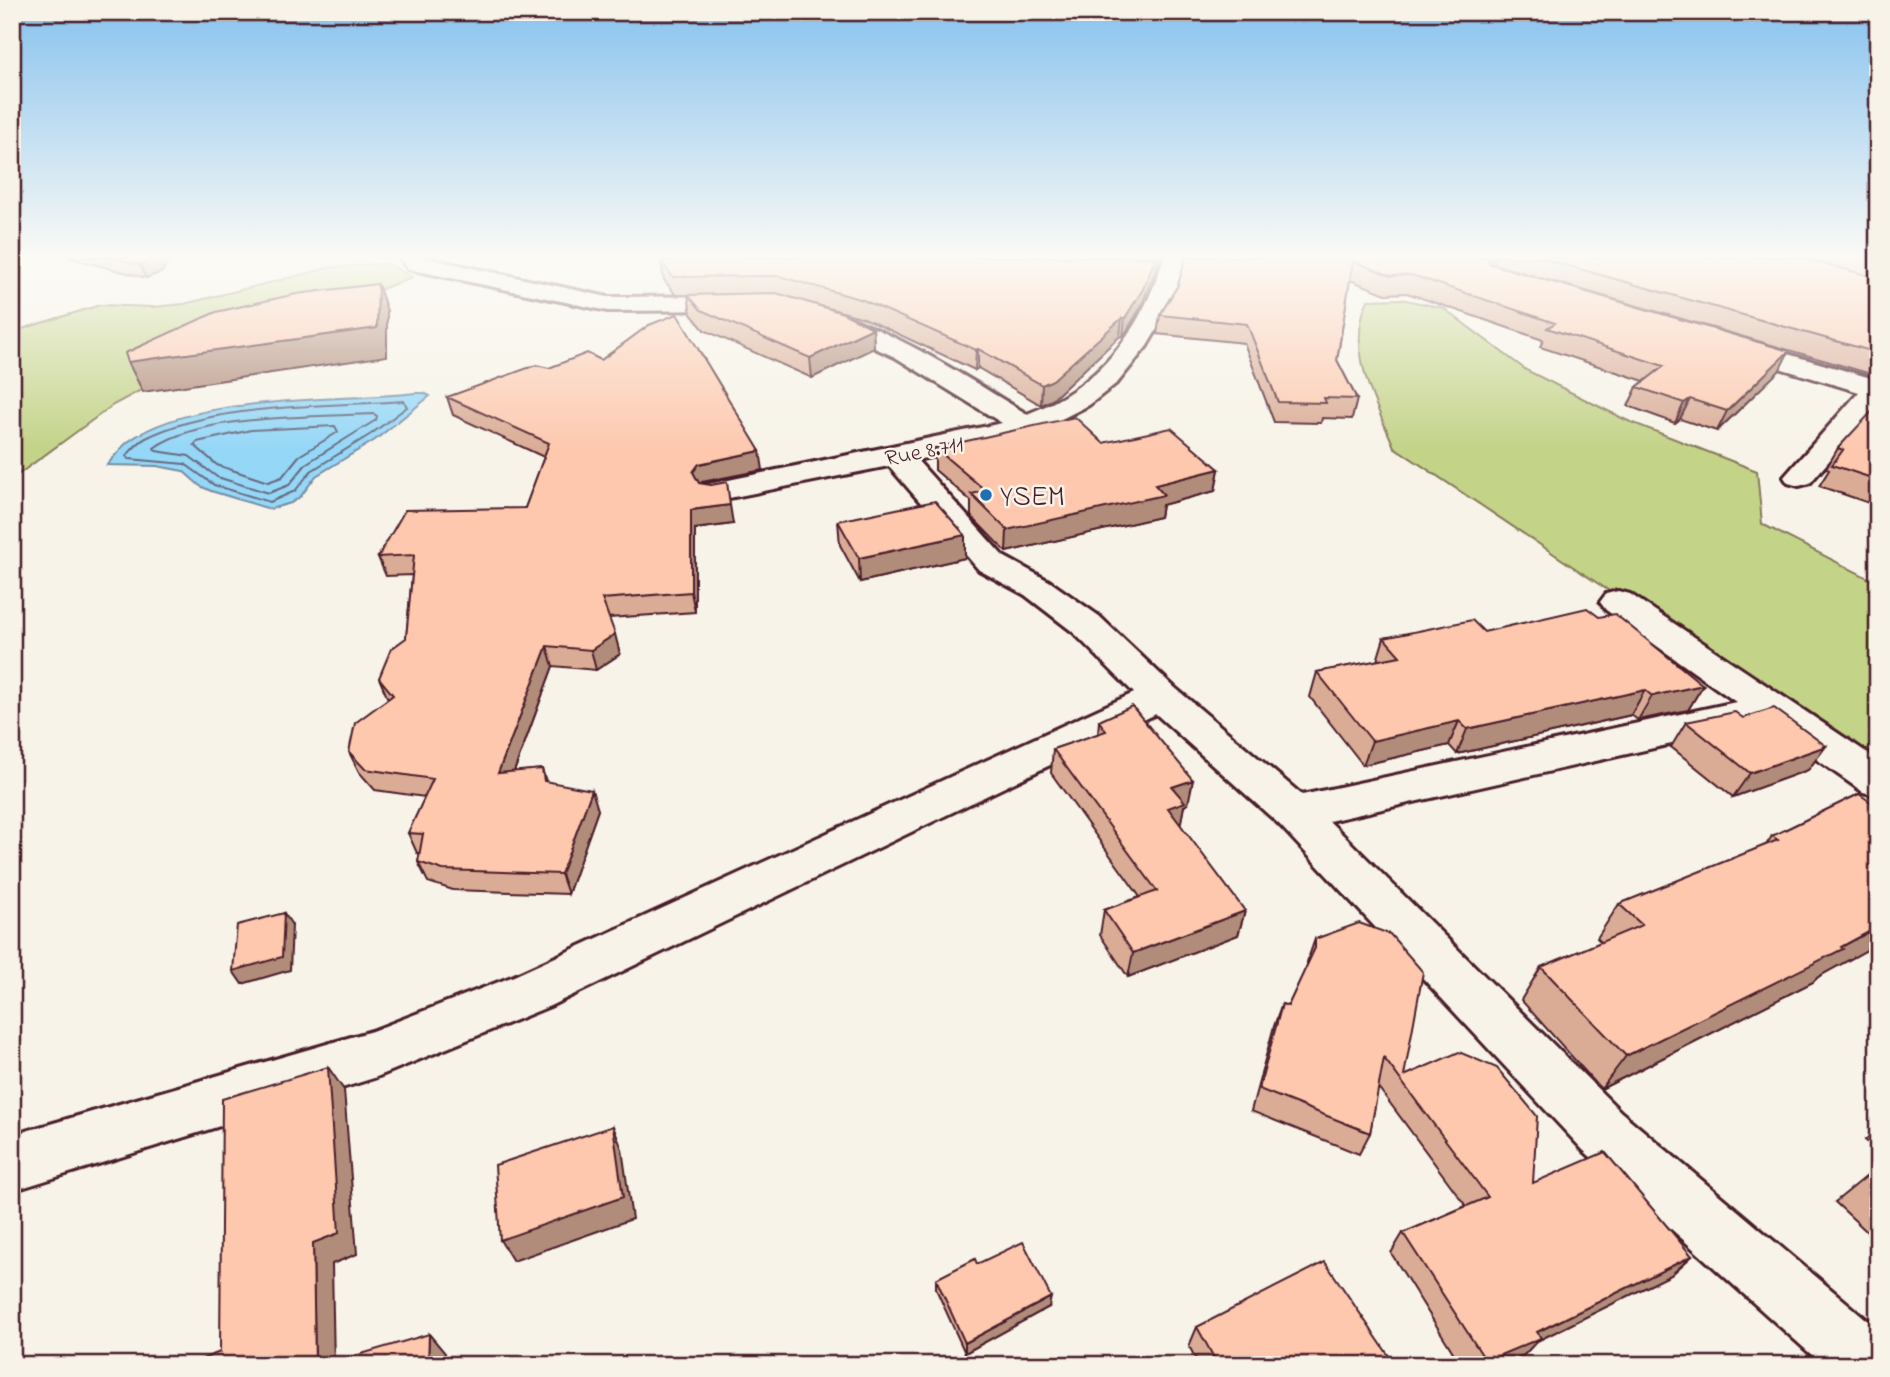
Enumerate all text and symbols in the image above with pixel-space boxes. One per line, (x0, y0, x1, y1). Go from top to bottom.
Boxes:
street label: Rue 8.711 (882, 429, 967, 476)
place label: YSEM (1000, 478, 1065, 519)
marker: YSEM (978, 487, 994, 503)

